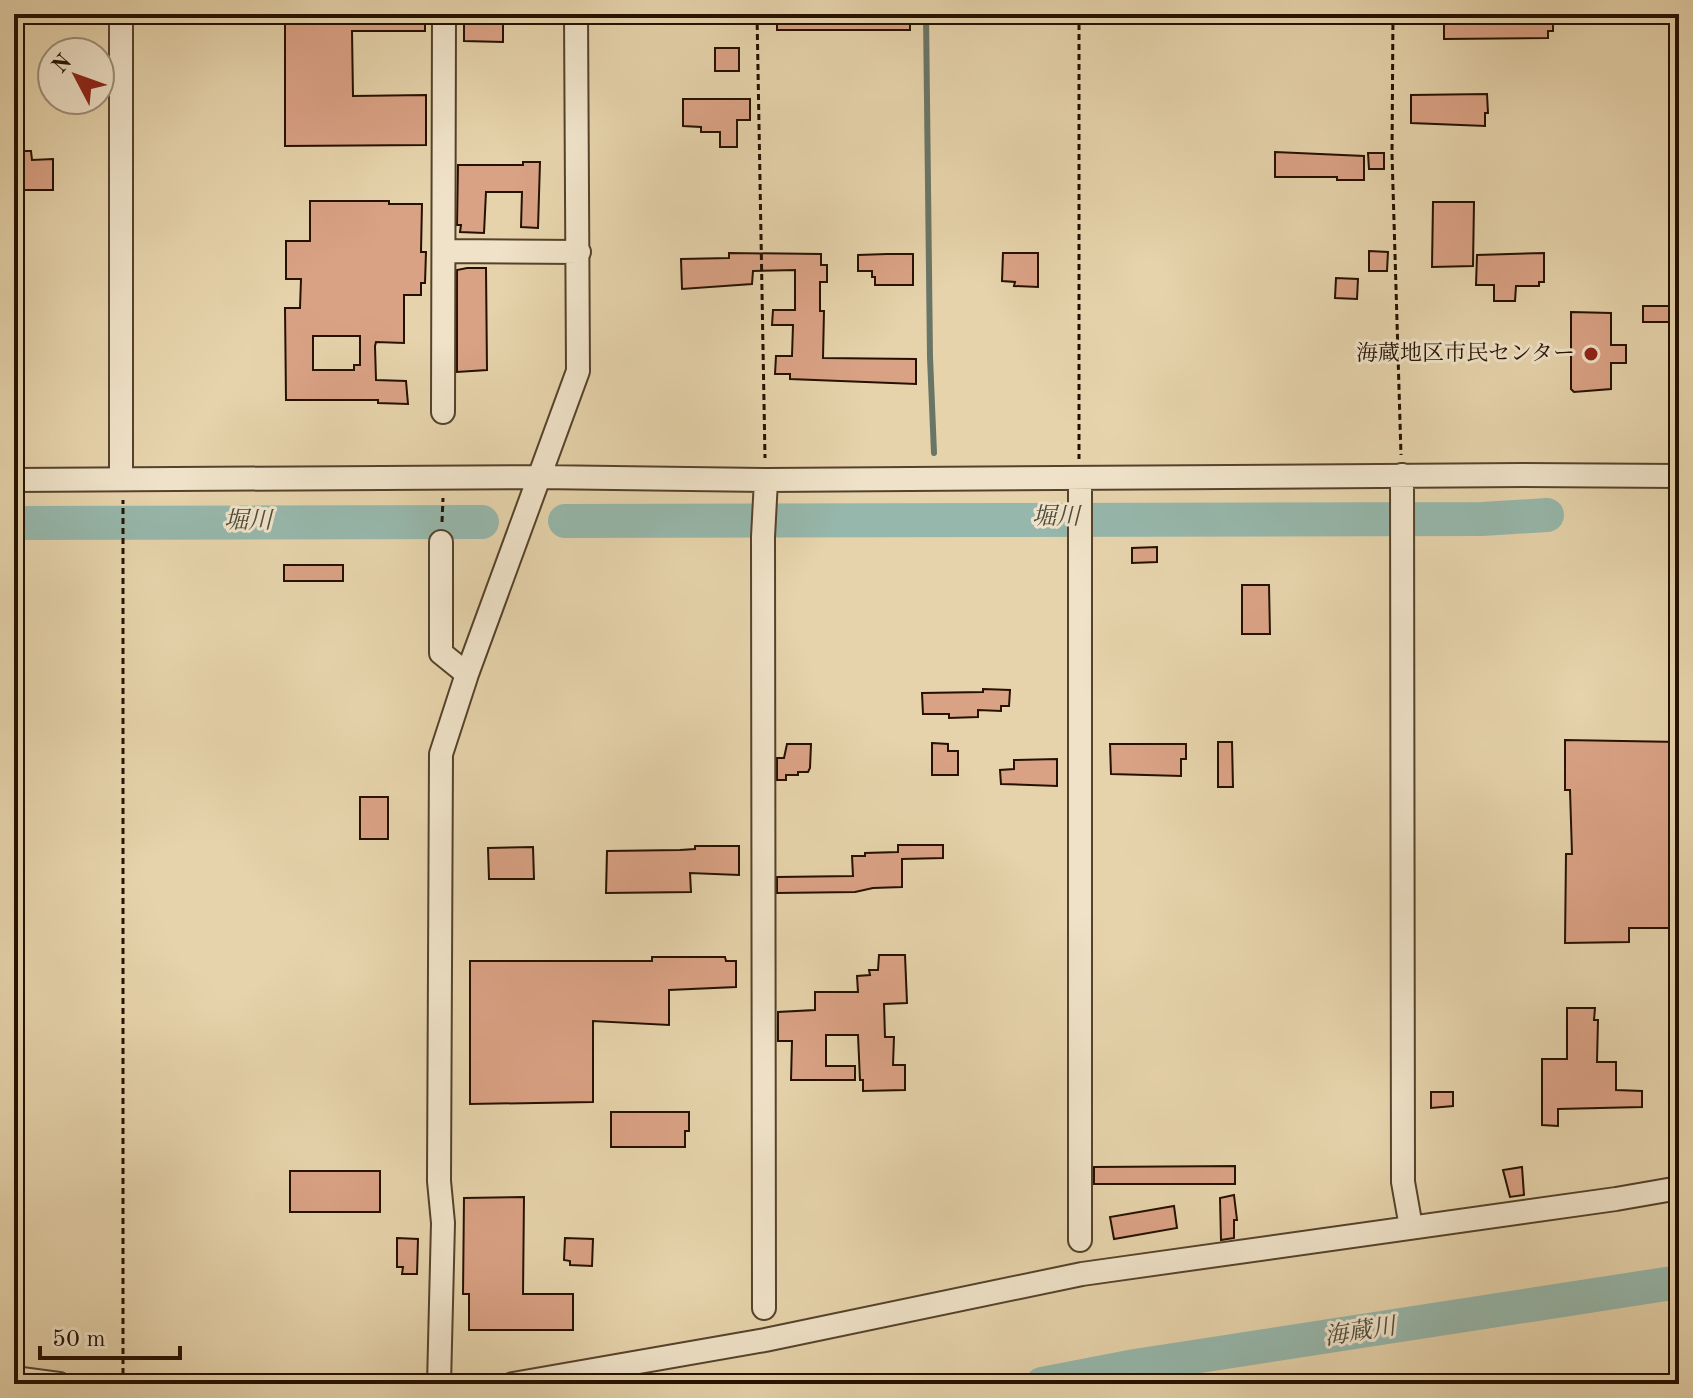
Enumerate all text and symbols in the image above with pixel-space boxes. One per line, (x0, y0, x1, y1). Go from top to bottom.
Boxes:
north arrow (36, 36, 116, 116)
text: N (49, 50, 76, 78)
place label: 海蔵地区市民センター (1356, 341, 1575, 365)
marker: 海蔵地区市民センター (1582, 345, 1600, 363)
water label: 堀川 (1032, 504, 1083, 530)
water label: 堀川 (224, 508, 275, 534)
scale bar (40, 1310, 180, 1360)
water label: 海蔵川 (1322, 1312, 1400, 1350)
text: 50 m (52, 1328, 106, 1352)

